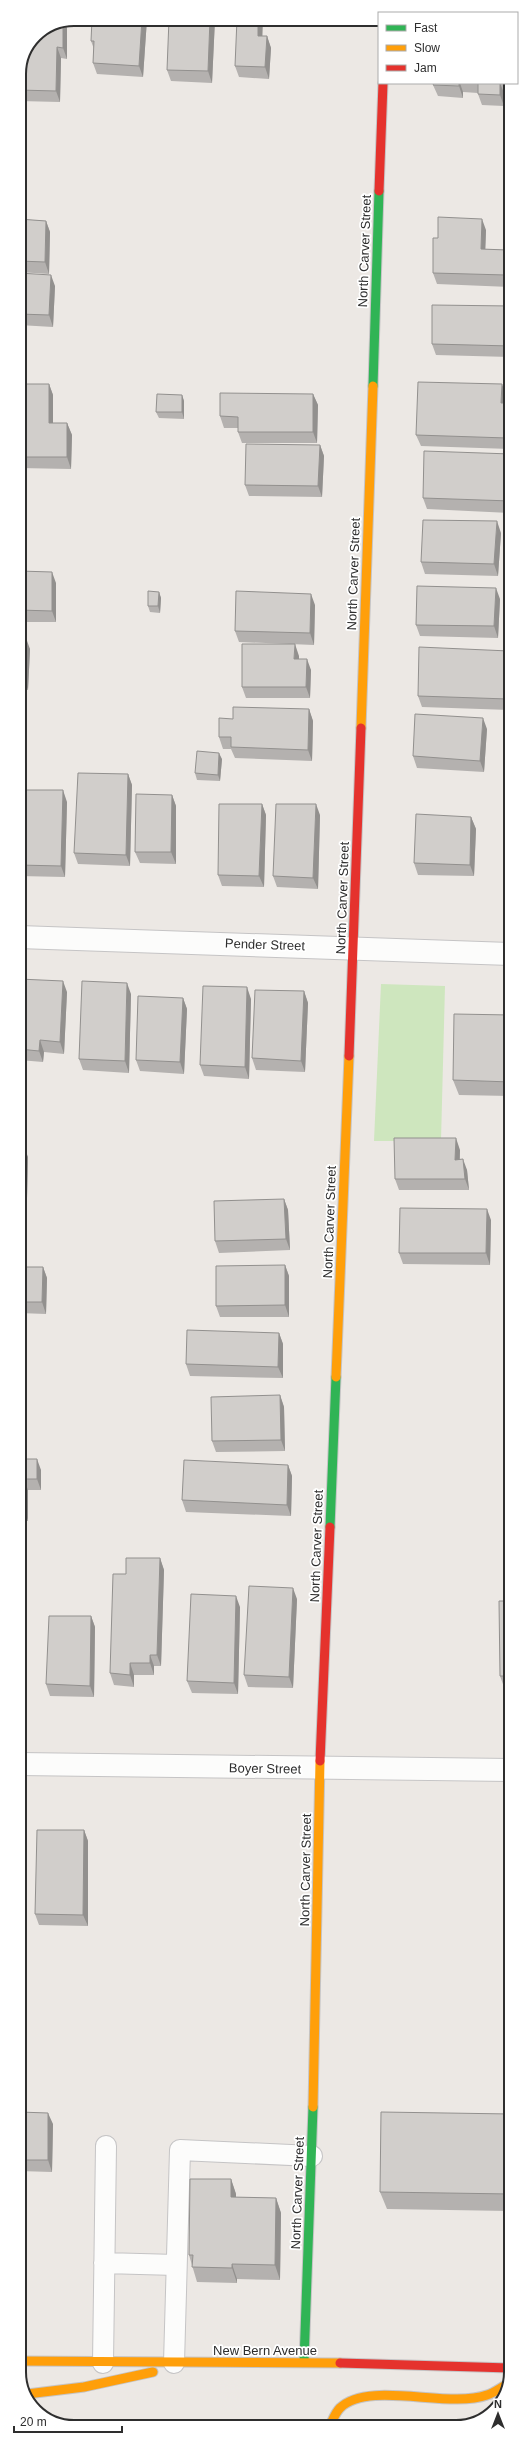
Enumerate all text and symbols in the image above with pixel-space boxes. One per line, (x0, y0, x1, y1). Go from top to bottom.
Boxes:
legend (378, 12, 518, 84)
text: Fast (414, 21, 438, 35)
text: Slow (414, 41, 440, 55)
text: Jam (414, 61, 437, 75)
street label: North Carver Street (355, 194, 374, 308)
street label: North Carver Street (344, 517, 363, 631)
street label: North Carver Street (333, 841, 352, 955)
street label: Pender Street (225, 936, 306, 953)
street label: North Carver Street (320, 1165, 339, 1279)
street label: North Carver Street (307, 1489, 326, 1603)
street label: Boyer Street (229, 1760, 302, 1777)
street label: North Carver Street (297, 1813, 314, 1926)
street label: North Carver Street (288, 2136, 307, 2250)
street label: New Bern Avenue (213, 2343, 317, 2358)
north arrow (478, 2394, 518, 2434)
text: N (494, 2398, 502, 2410)
scale bar (14, 2408, 122, 2434)
text: 20 m (20, 2415, 47, 2429)

